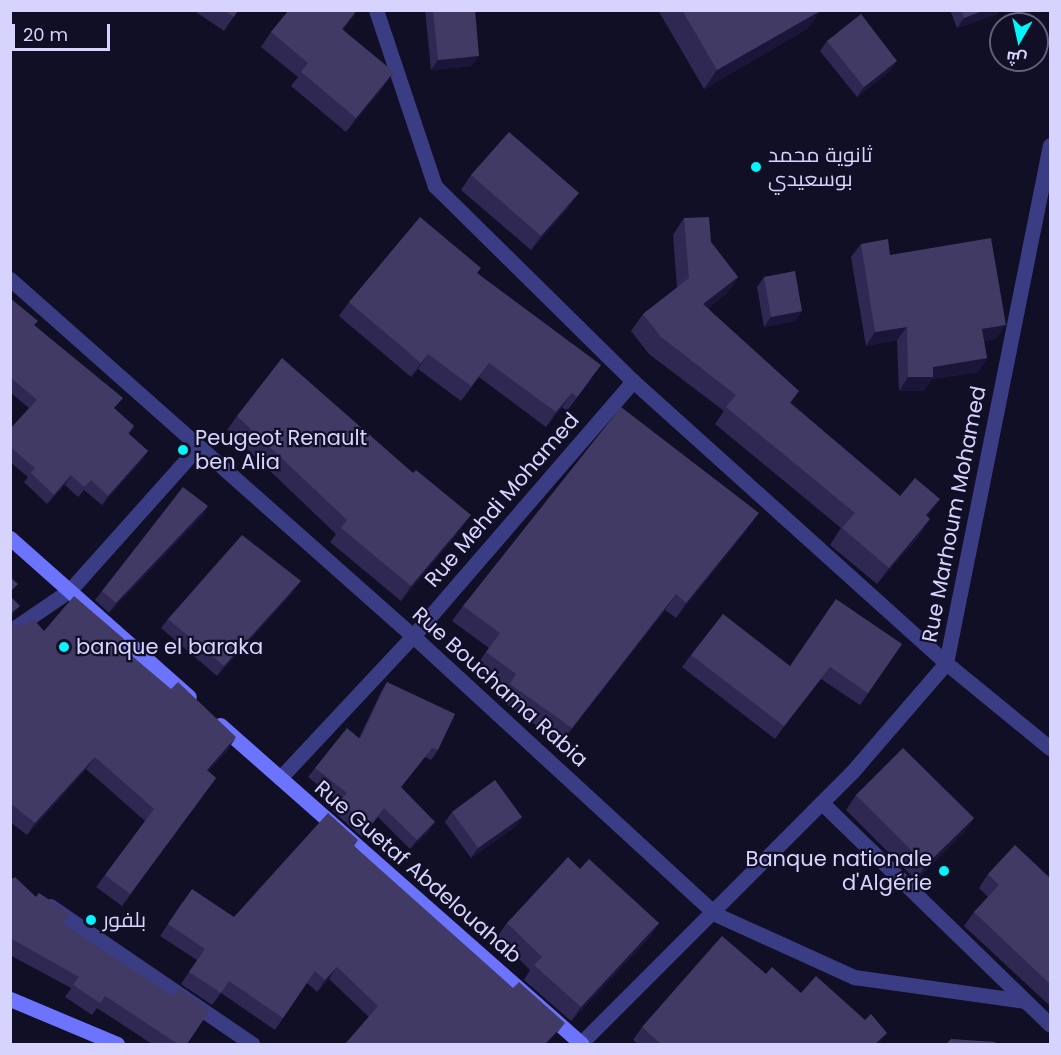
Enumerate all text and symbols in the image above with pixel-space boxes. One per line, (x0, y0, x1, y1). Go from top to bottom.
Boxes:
scale bar (15, 12, 112, 50)
north arrow (989, 12, 1049, 72)
text: 20 m (23, 22, 68, 47)
text: ش (1004, 45, 1028, 71)
place label: ثانوية محمد بوسعيدي (768, 142, 872, 192)
marker: ثانوية محمد بوسعيدي (749, 160, 763, 174)
street label: Rue Marhoum Mohamed (917, 384, 991, 644)
street label: Rue Mehdi Mohamed (420, 408, 584, 592)
place label: Peugeot Renault ben Alia (195, 425, 367, 475)
marker: Peugeot Renault ben Alia (176, 443, 190, 457)
street label: Rue Bouchama Rabia (407, 602, 593, 772)
place label: banque el baraka (76, 634, 263, 660)
marker: banque el baraka (57, 640, 71, 654)
street label: Rue Guetaf Abdelouahab (309, 775, 527, 969)
place label: Banque nationale d'Algérie (746, 846, 932, 896)
marker: Banque nationale d'Algérie (937, 864, 951, 878)
place label: بلفور (103, 907, 146, 933)
marker: بلفور (84, 913, 98, 927)

